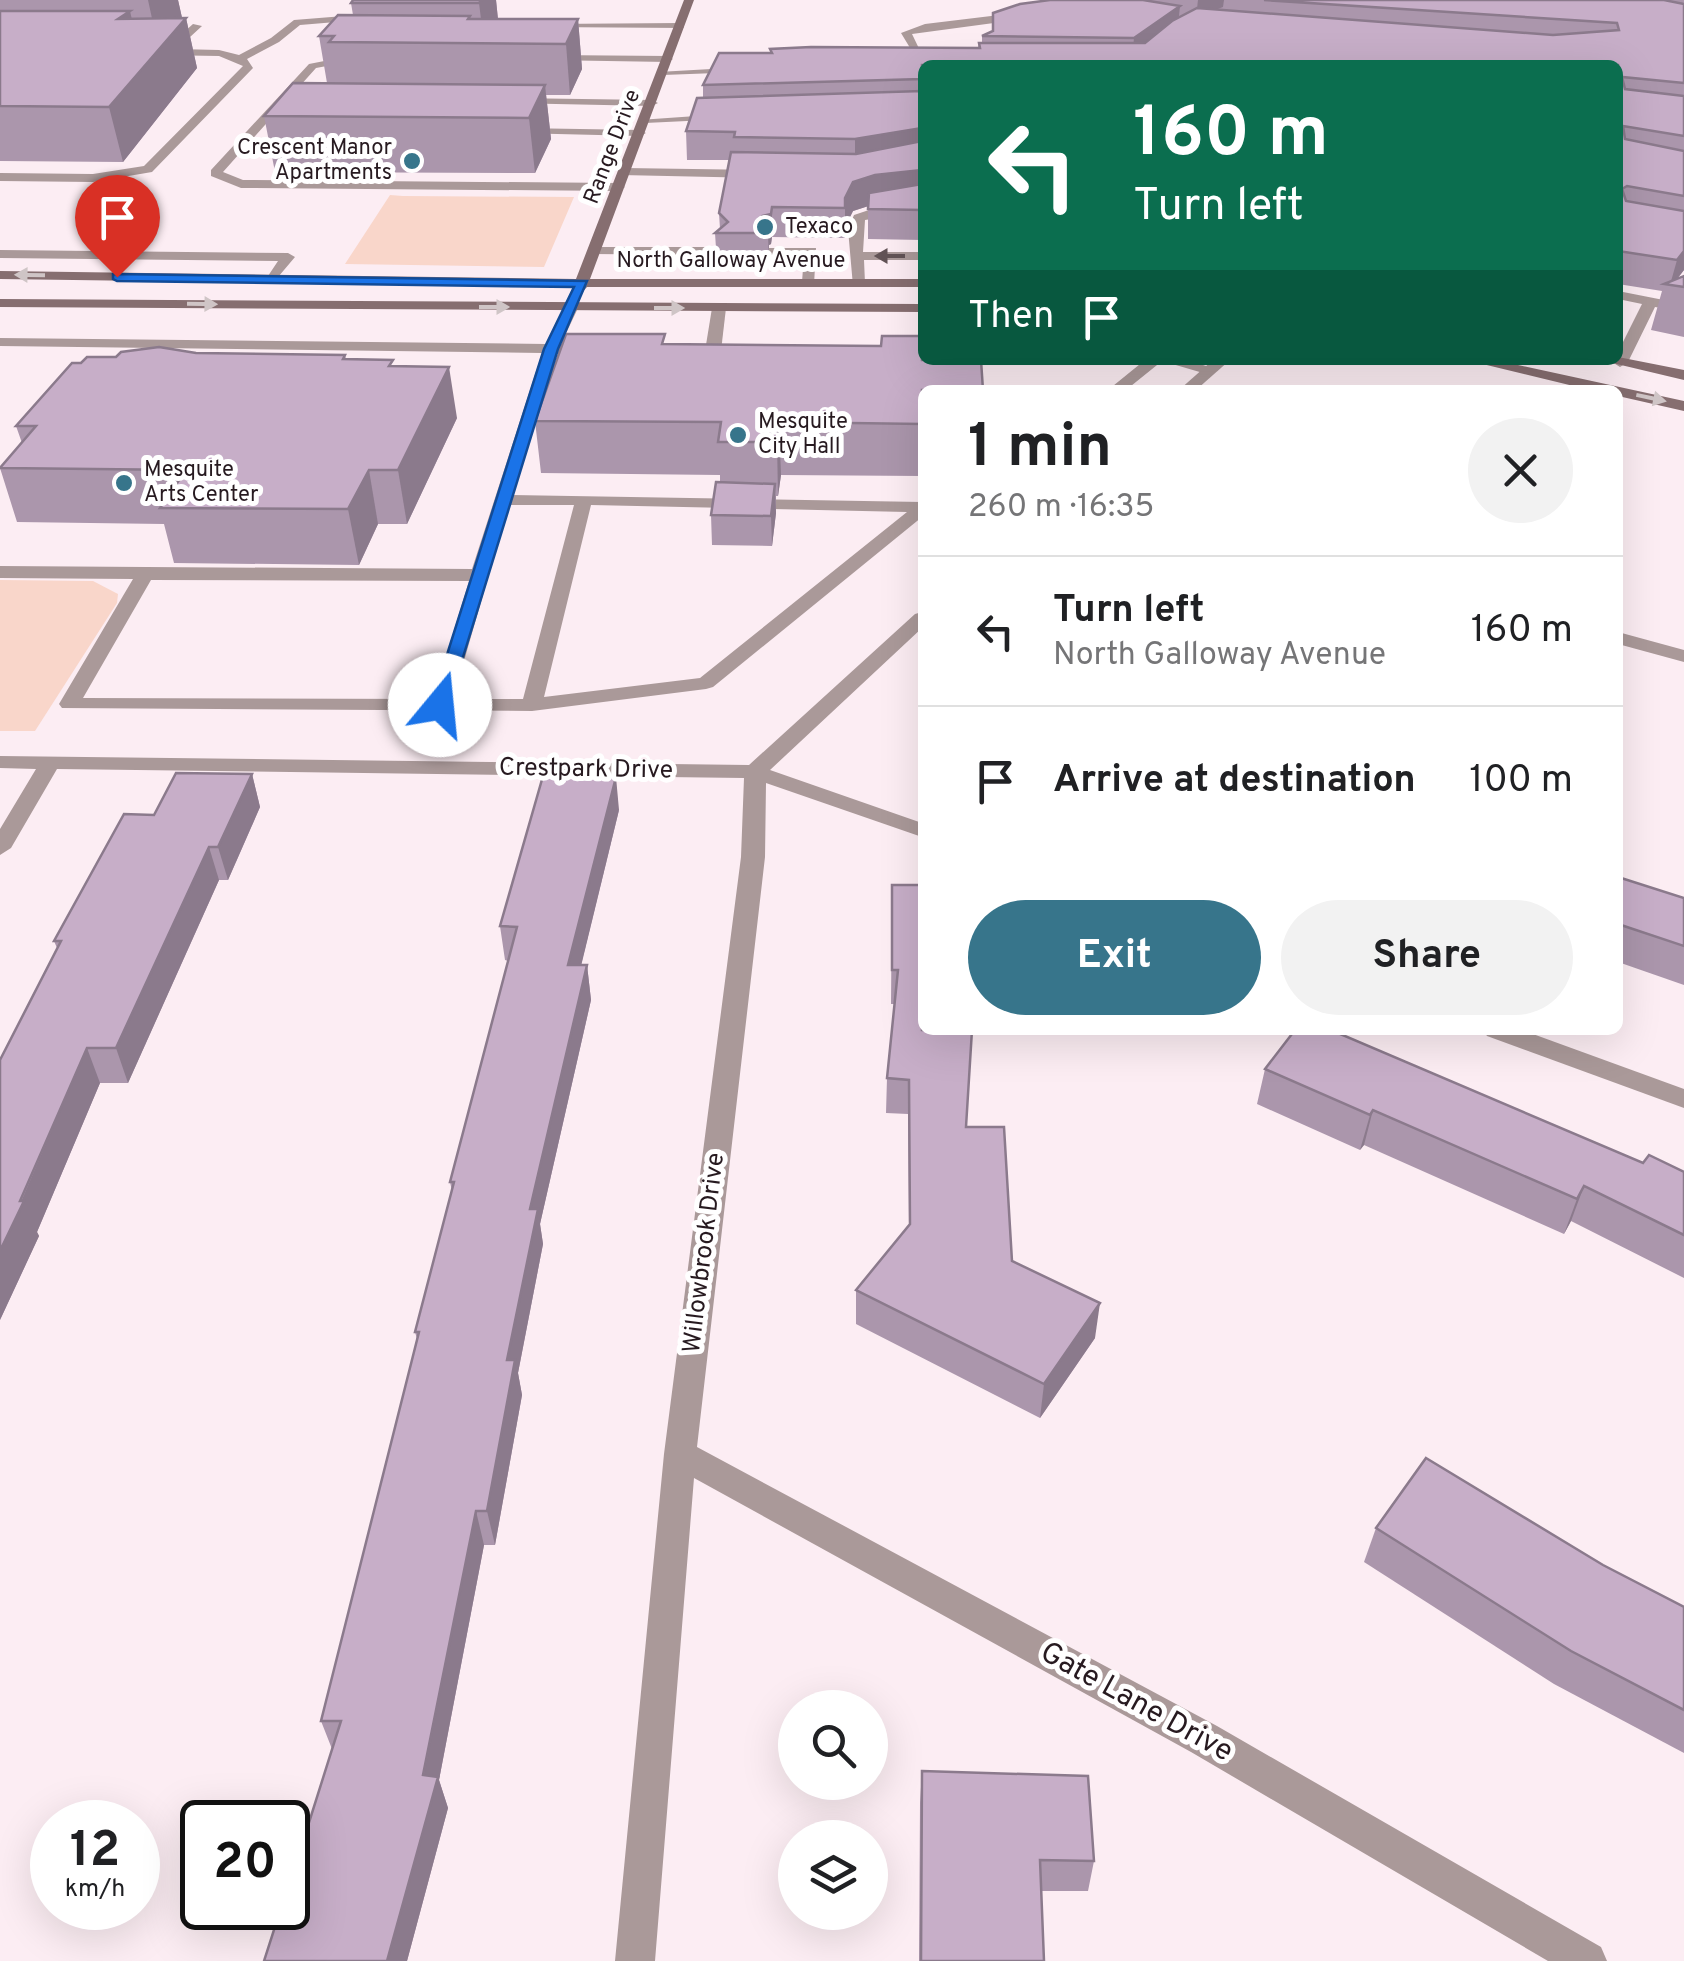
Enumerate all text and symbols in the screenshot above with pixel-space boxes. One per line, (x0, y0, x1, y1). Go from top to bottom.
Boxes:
street label: Range Drive (579, 86, 647, 208)
text: 160 m (1133, 92, 1329, 181)
icon: left (968, 100, 1098, 230)
place label: Crescent Manor Apartments (237, 135, 392, 187)
marker: Crescent Manor Apartments (401, 150, 423, 172)
pin (75, 175, 160, 278)
text: Turn left (1133, 179, 1304, 236)
icon: arrive (90, 190, 145, 245)
place label: Texaco (785, 214, 853, 241)
marker: Texaco (754, 216, 776, 238)
street label: North Galloway Avenue (617, 248, 845, 275)
one-way arrow (873, 248, 905, 264)
one-way arrow (13, 267, 45, 283)
icon: arrive (1074, 290, 1129, 345)
text: Then (968, 293, 1054, 342)
one-way arrow (187, 297, 219, 313)
one-way arrow (478, 299, 510, 315)
one-way arrow (653, 300, 685, 316)
one-way arrow (1636, 391, 1667, 407)
place label: Mesquite City Hall (758, 409, 848, 461)
text: 1 min (968, 412, 1112, 488)
button: close (1468, 418, 1573, 523)
marker: Mesquite City Hall (727, 424, 749, 446)
place label: Mesquite Arts Center (144, 457, 259, 509)
marker: Mesquite Arts Center (113, 472, 135, 494)
text: 260 m · 16:35 (968, 488, 1154, 528)
text: Turn left (1053, 587, 1205, 636)
icon: left (968, 604, 1023, 659)
text: 160 m (1471, 607, 1573, 656)
text: North Galloway Avenue (1053, 636, 1386, 676)
position arrow (388, 653, 492, 757)
street label: Crestpark Drive (499, 752, 673, 788)
icon: arrive (968, 754, 1023, 809)
text: Arrive at destination (1053, 757, 1416, 806)
text: 100 m (1469, 757, 1573, 806)
button: Exit (968, 900, 1261, 1015)
button: Share (1281, 900, 1573, 1015)
street label: Willowbrook Drive (677, 1151, 733, 1355)
street label: Gate Lane Drive (1033, 1635, 1239, 1771)
map controls (778, 1690, 888, 1930)
button: search (778, 1690, 888, 1800)
speed limit sign: 20 (180, 1800, 310, 1930)
button: layers (778, 1820, 888, 1930)
text: 12 (70, 1821, 120, 1884)
text: km/h (65, 1874, 125, 1906)

